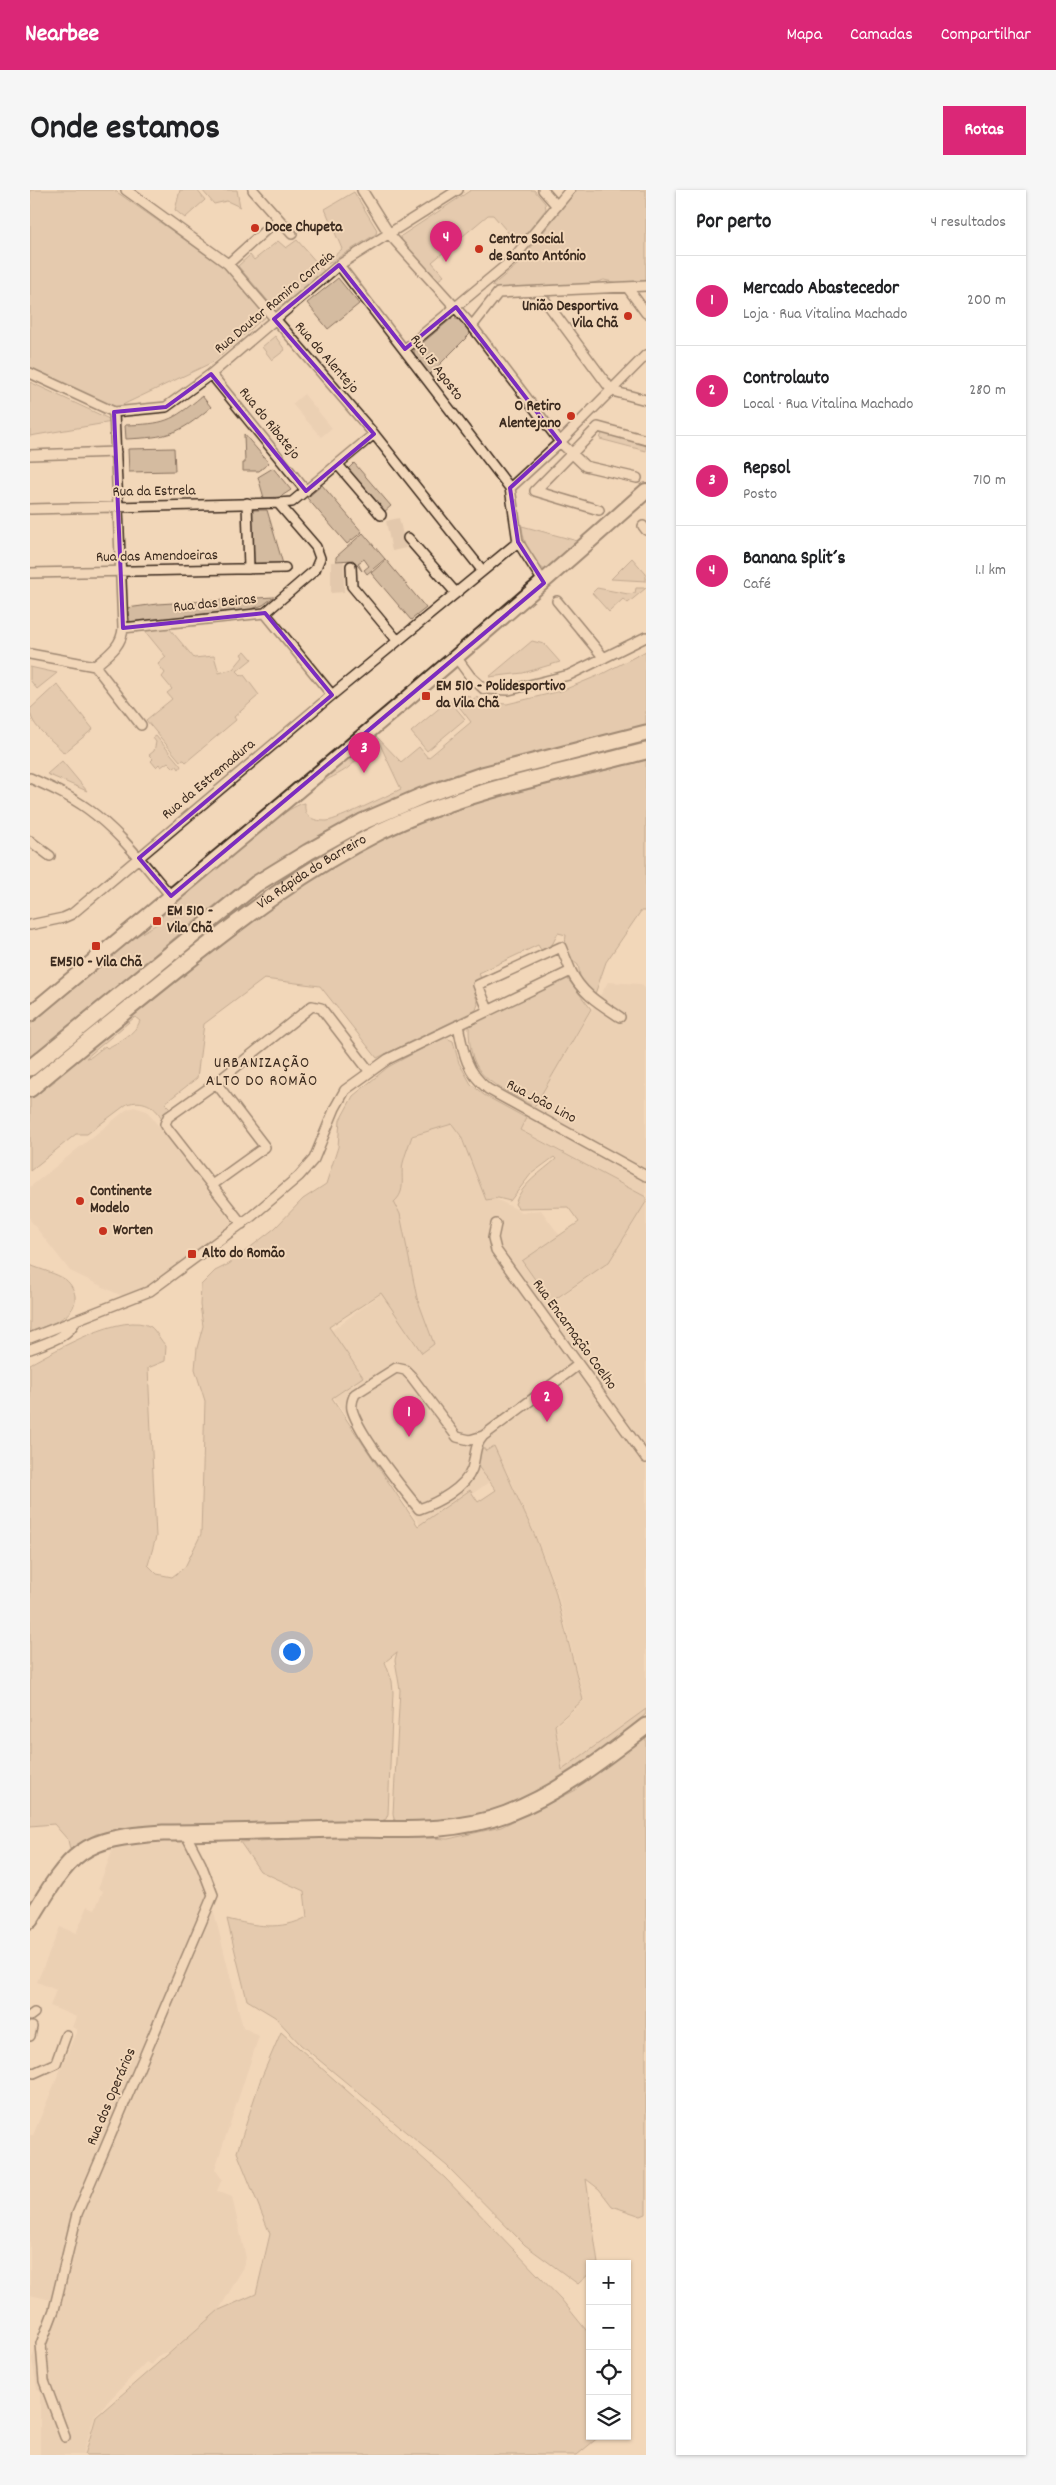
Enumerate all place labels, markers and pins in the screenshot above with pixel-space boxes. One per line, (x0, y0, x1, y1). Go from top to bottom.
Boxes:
place label: Doce Chupeta (265, 217, 343, 239)
pin: 4 (430, 221, 462, 262)
marker: Doce Chupeta (249, 222, 261, 234)
place label: Centro Social de Santo António (489, 229, 586, 268)
marker: Centro Social de Santo António (473, 243, 485, 255)
place label: União Desportiva Vila Chã (522, 296, 619, 335)
marker: União Desportiva Vila Chã (622, 310, 634, 322)
place label: O Retiro Alentejano (499, 396, 561, 435)
marker: O Retiro Alentejano (565, 410, 577, 422)
place label: EM 510 - Polidesportivo da Vila Chã (436, 676, 566, 715)
marker: EM 510 - Polidesportivo da Vila Chã (420, 690, 432, 702)
pin: 3 (348, 732, 380, 773)
place label: EM 510 - Vila Chã (167, 901, 213, 940)
marker: EM 510 - Vila Chã (151, 915, 163, 927)
marker: EM510 - Vila Chã (90, 940, 102, 952)
place label: EM510 - Vila Chã (50, 952, 142, 974)
place label: Continente Modelo (90, 1181, 152, 1220)
marker: Continente Modelo (74, 1195, 86, 1207)
place label: Worten (113, 1220, 153, 1242)
marker: Worten (97, 1225, 109, 1237)
place label: Alto do Romão (202, 1243, 285, 1265)
marker: Alto do Romão (186, 1248, 198, 1260)
pin: 2 (531, 1381, 563, 1422)
pin: 1 (393, 1396, 425, 1437)

